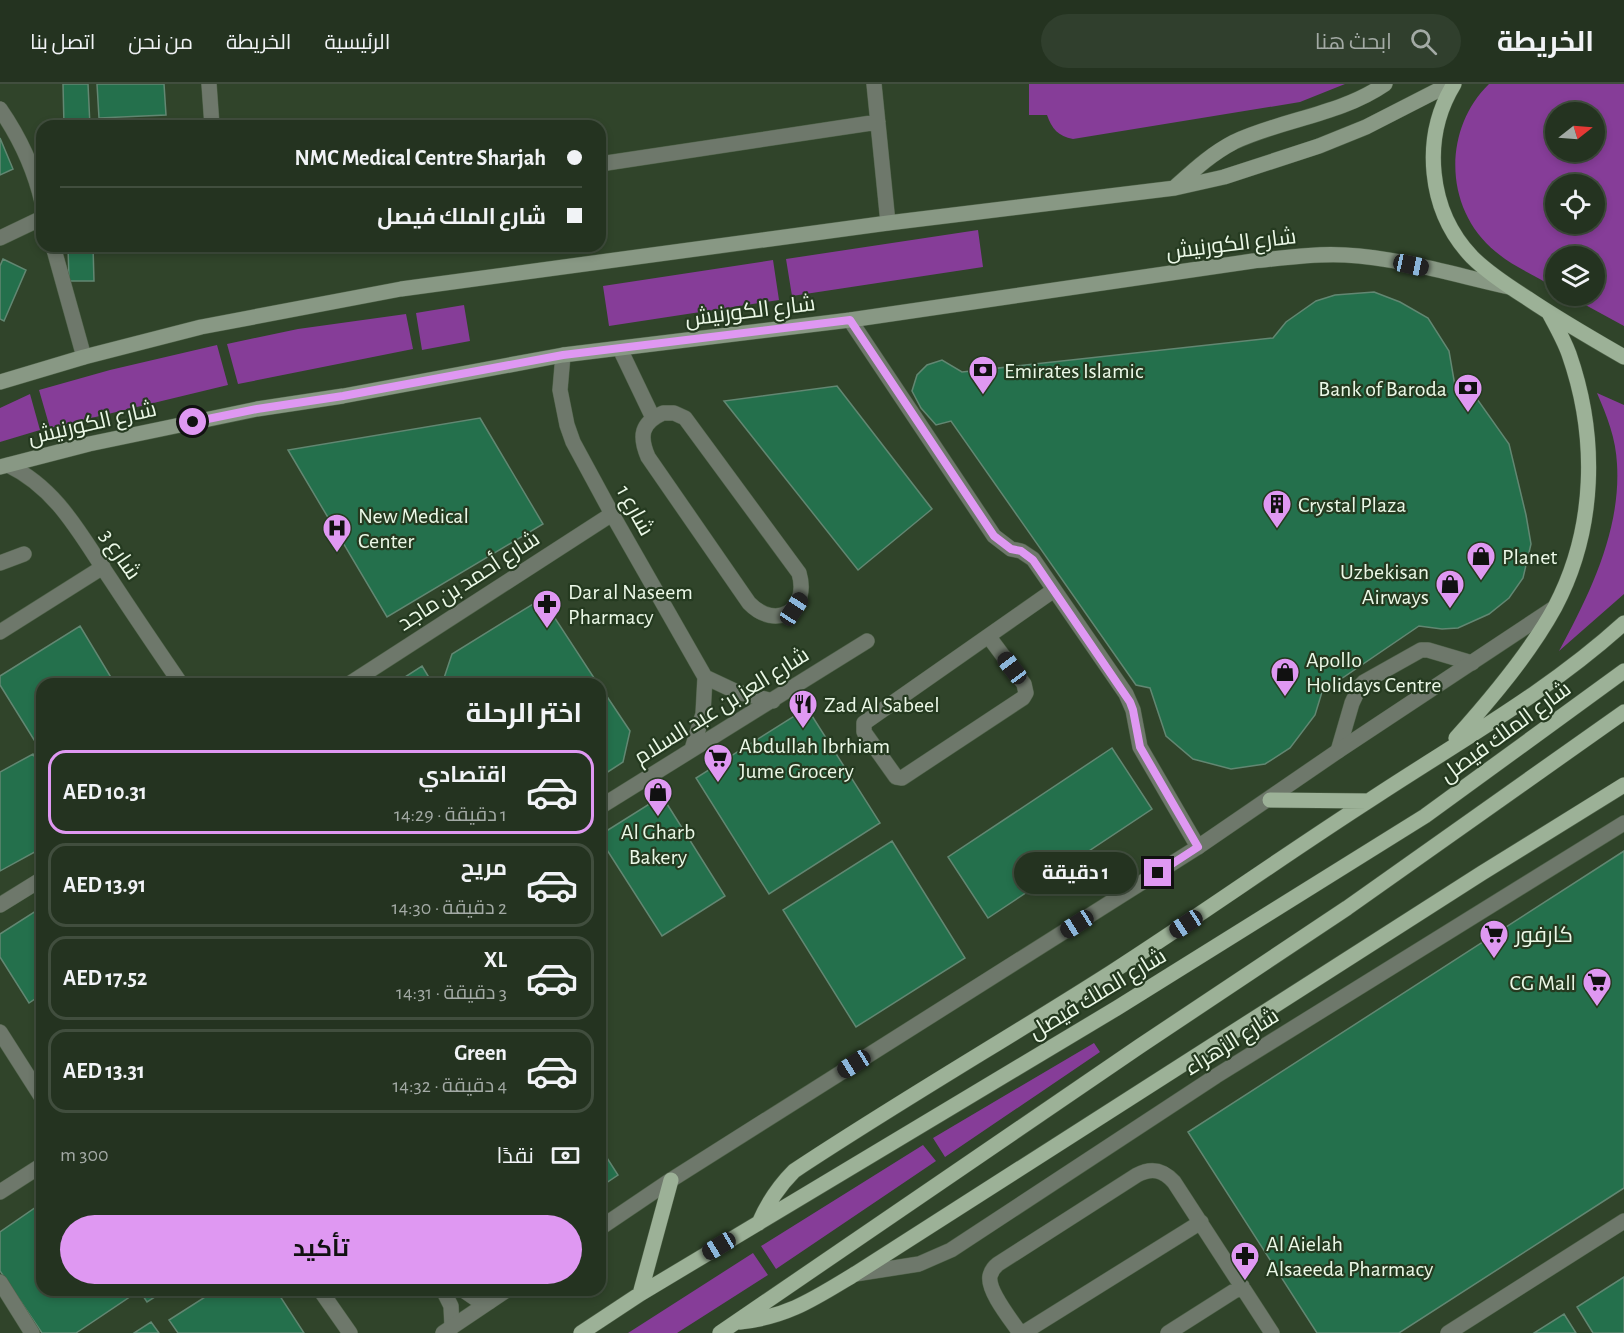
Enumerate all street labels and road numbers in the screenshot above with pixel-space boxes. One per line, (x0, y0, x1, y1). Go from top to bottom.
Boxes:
street label: شارع الكورنيش (1165, 225, 1298, 266)
street label: شارع الكورنيش (684, 292, 817, 333)
street label: شارع الكورنيش (26, 398, 159, 451)
street label: شارع 1 (610, 482, 658, 541)
street label: شارع أحمد بن ماجد (392, 524, 545, 637)
street label: شارع 3 (93, 525, 145, 585)
street label: شارع العز بن عبد السلام (630, 643, 815, 772)
street label: شارع الملك فيصل (1436, 677, 1577, 789)
street label: شارع الملك فيصل (1025, 944, 1171, 1046)
street label: شارع الزهراء (1180, 1004, 1284, 1082)

